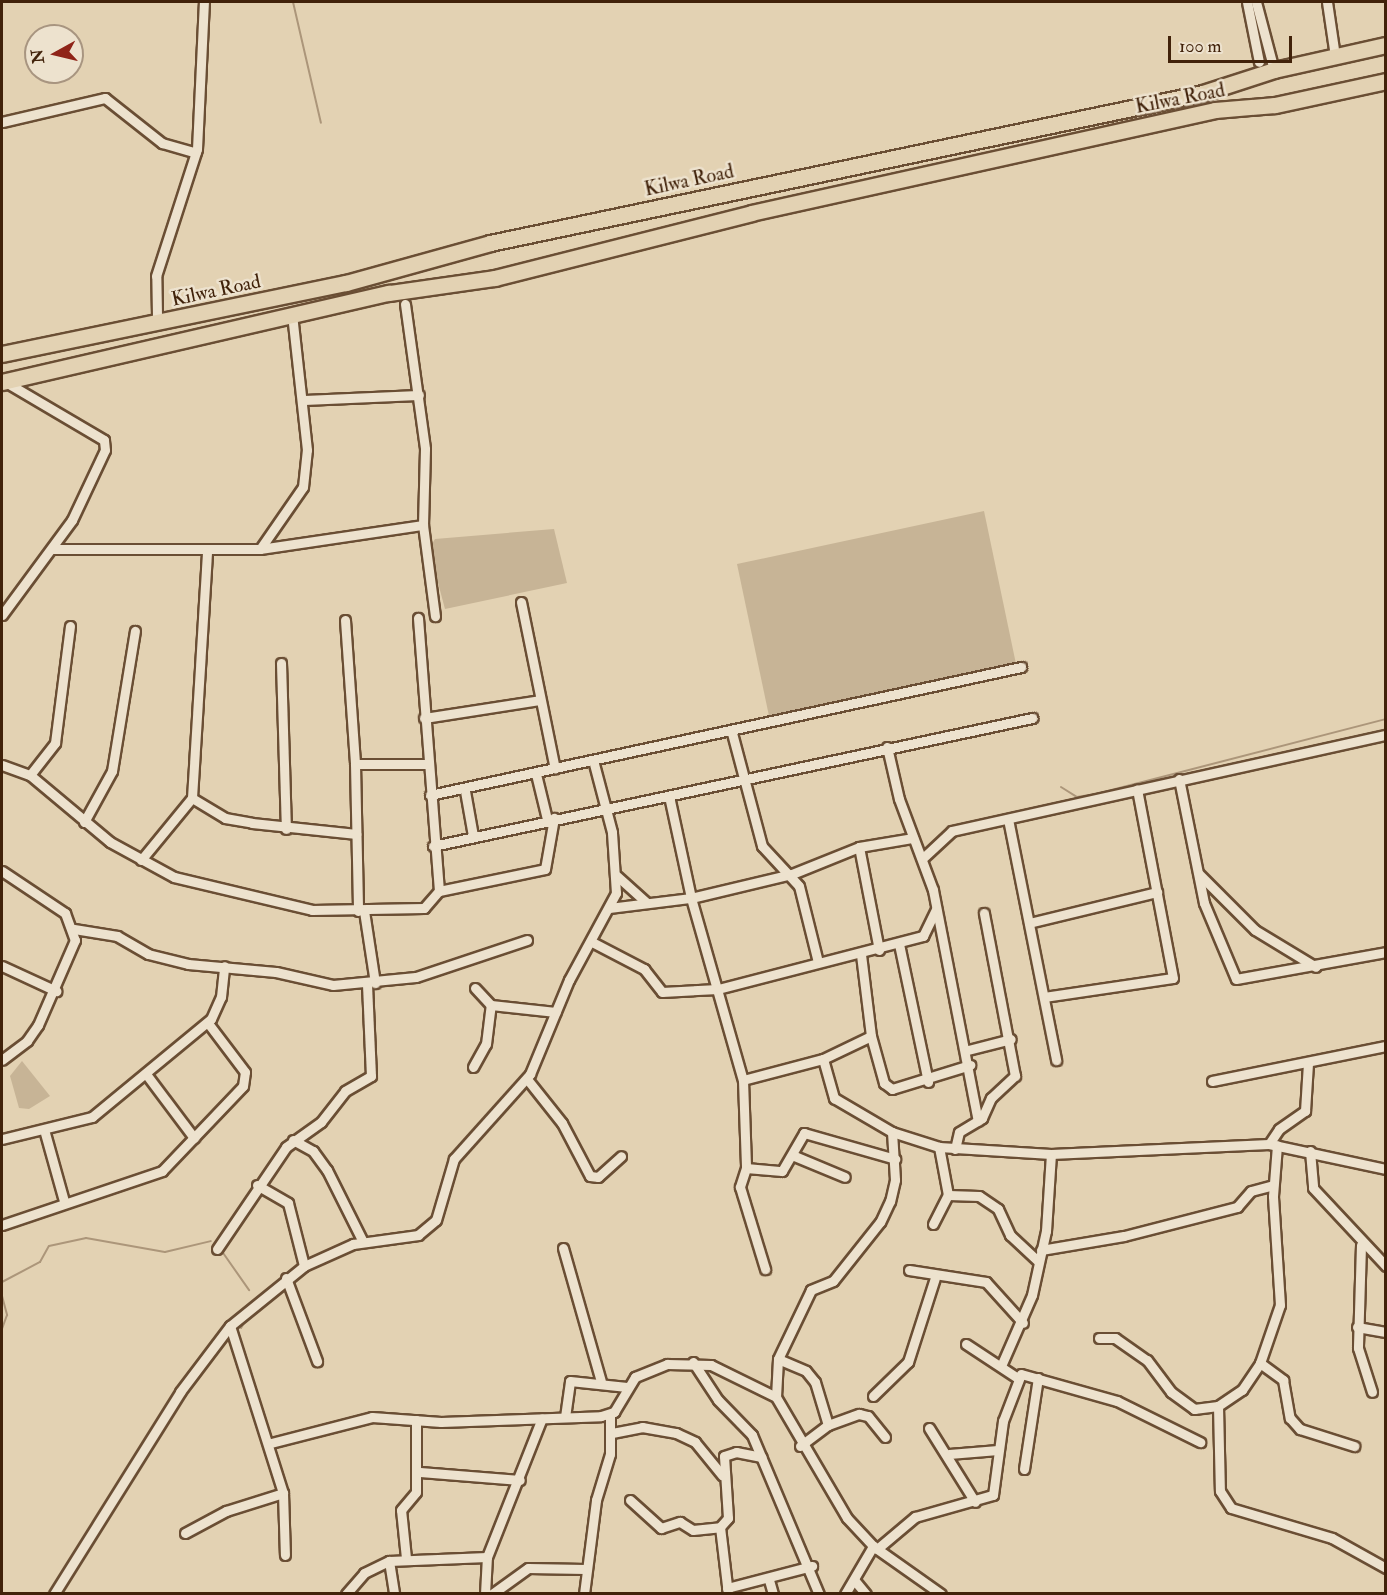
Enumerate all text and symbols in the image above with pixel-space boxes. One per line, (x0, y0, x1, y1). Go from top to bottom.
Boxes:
north arrow (24, 24, 84, 84)
scale bar (1171, 24, 1296, 62)
text: 100 m (1179, 35, 1222, 58)
text: N (27, 48, 49, 65)
street label: Kilwa Road (1133, 78, 1227, 118)
street label: Kilwa Road (642, 159, 736, 201)
street label: Kilwa Road (169, 269, 263, 311)

